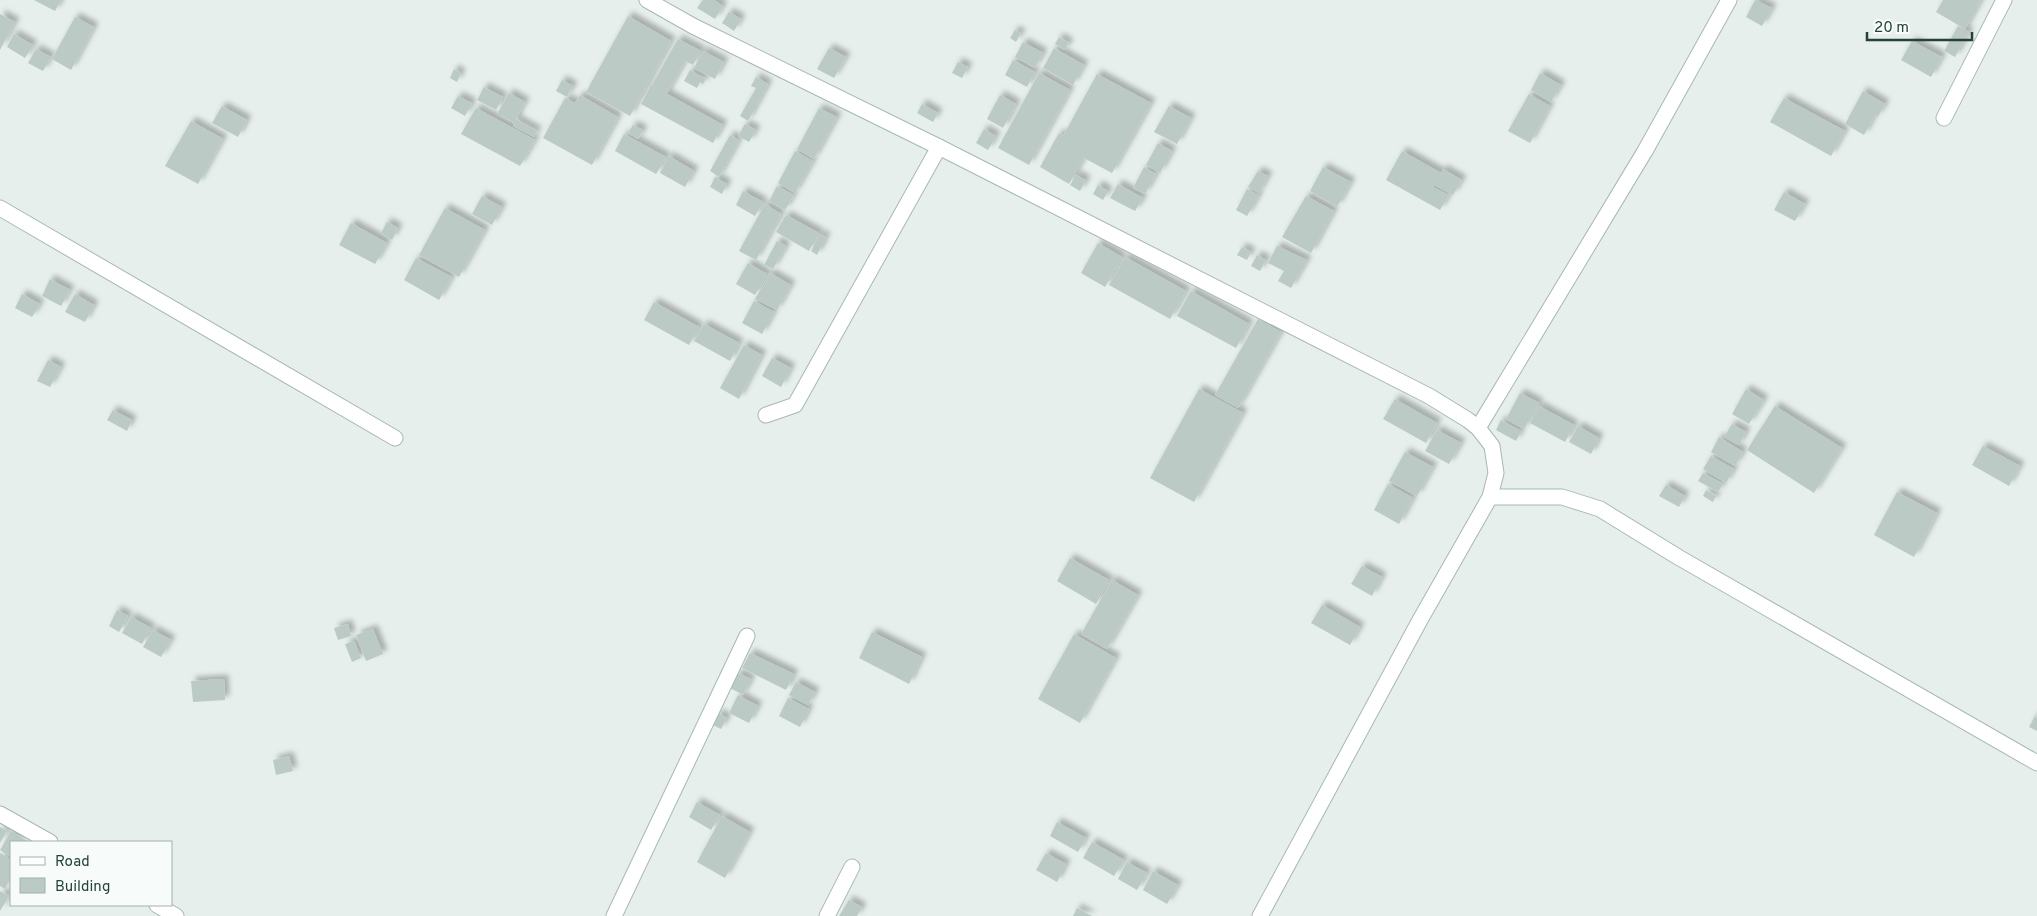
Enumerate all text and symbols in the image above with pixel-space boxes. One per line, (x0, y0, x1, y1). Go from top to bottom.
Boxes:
scale bar (1867, 10, 1972, 42)
text: 20 m (1874, 19, 1909, 38)
legend (10, 841, 172, 906)
text: Road (55, 853, 90, 872)
text: Building (55, 878, 110, 897)

